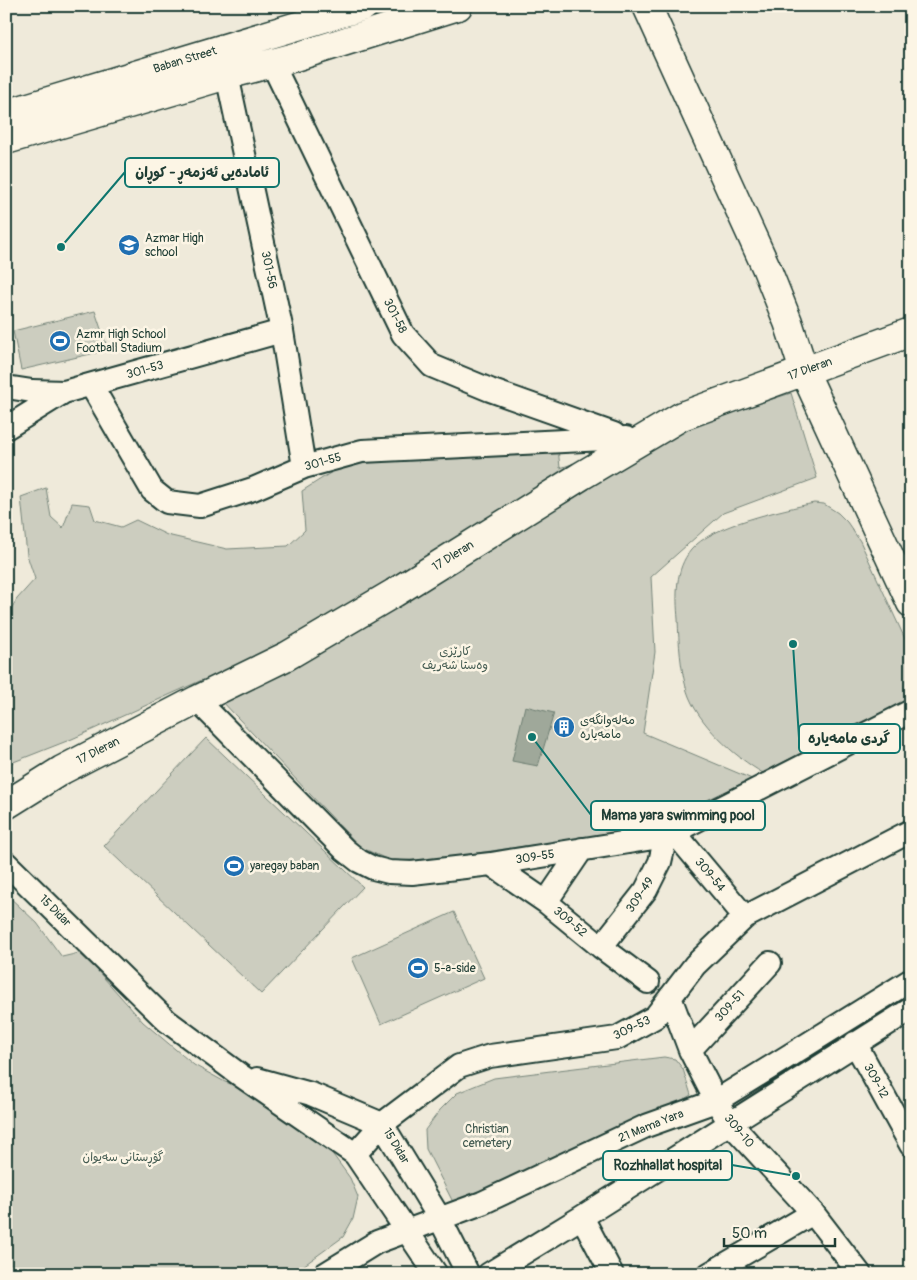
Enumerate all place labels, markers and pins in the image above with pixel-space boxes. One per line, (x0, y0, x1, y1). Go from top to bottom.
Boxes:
callout: ئامادەیی ئەزمەڕ - کوڕان (125, 158, 279, 187)
place label: Azmar High school (145, 231, 204, 260)
school or university icon: Azmar High school (117, 233, 141, 257)
place label: Azmr High School Football Stadium (76, 327, 166, 356)
sports icon: Azmr High School Football Stadium (48, 329, 72, 353)
place label: مەلەوانگەی مامەیارە (580, 713, 635, 742)
building icon: مەلەوانگەی مامەیارە (552, 715, 576, 739)
callout: گردی مامەیارە (799, 724, 900, 753)
callout: Mama yara swimming pool (591, 801, 765, 830)
sports icon: yaregay baban (222, 854, 246, 878)
place label: yaregay baban (249, 859, 320, 874)
sports icon: 5-a-side (406, 956, 430, 980)
place label: 5-a-side (434, 961, 476, 976)
callout: Rozhhallat hospital (603, 1151, 732, 1180)

